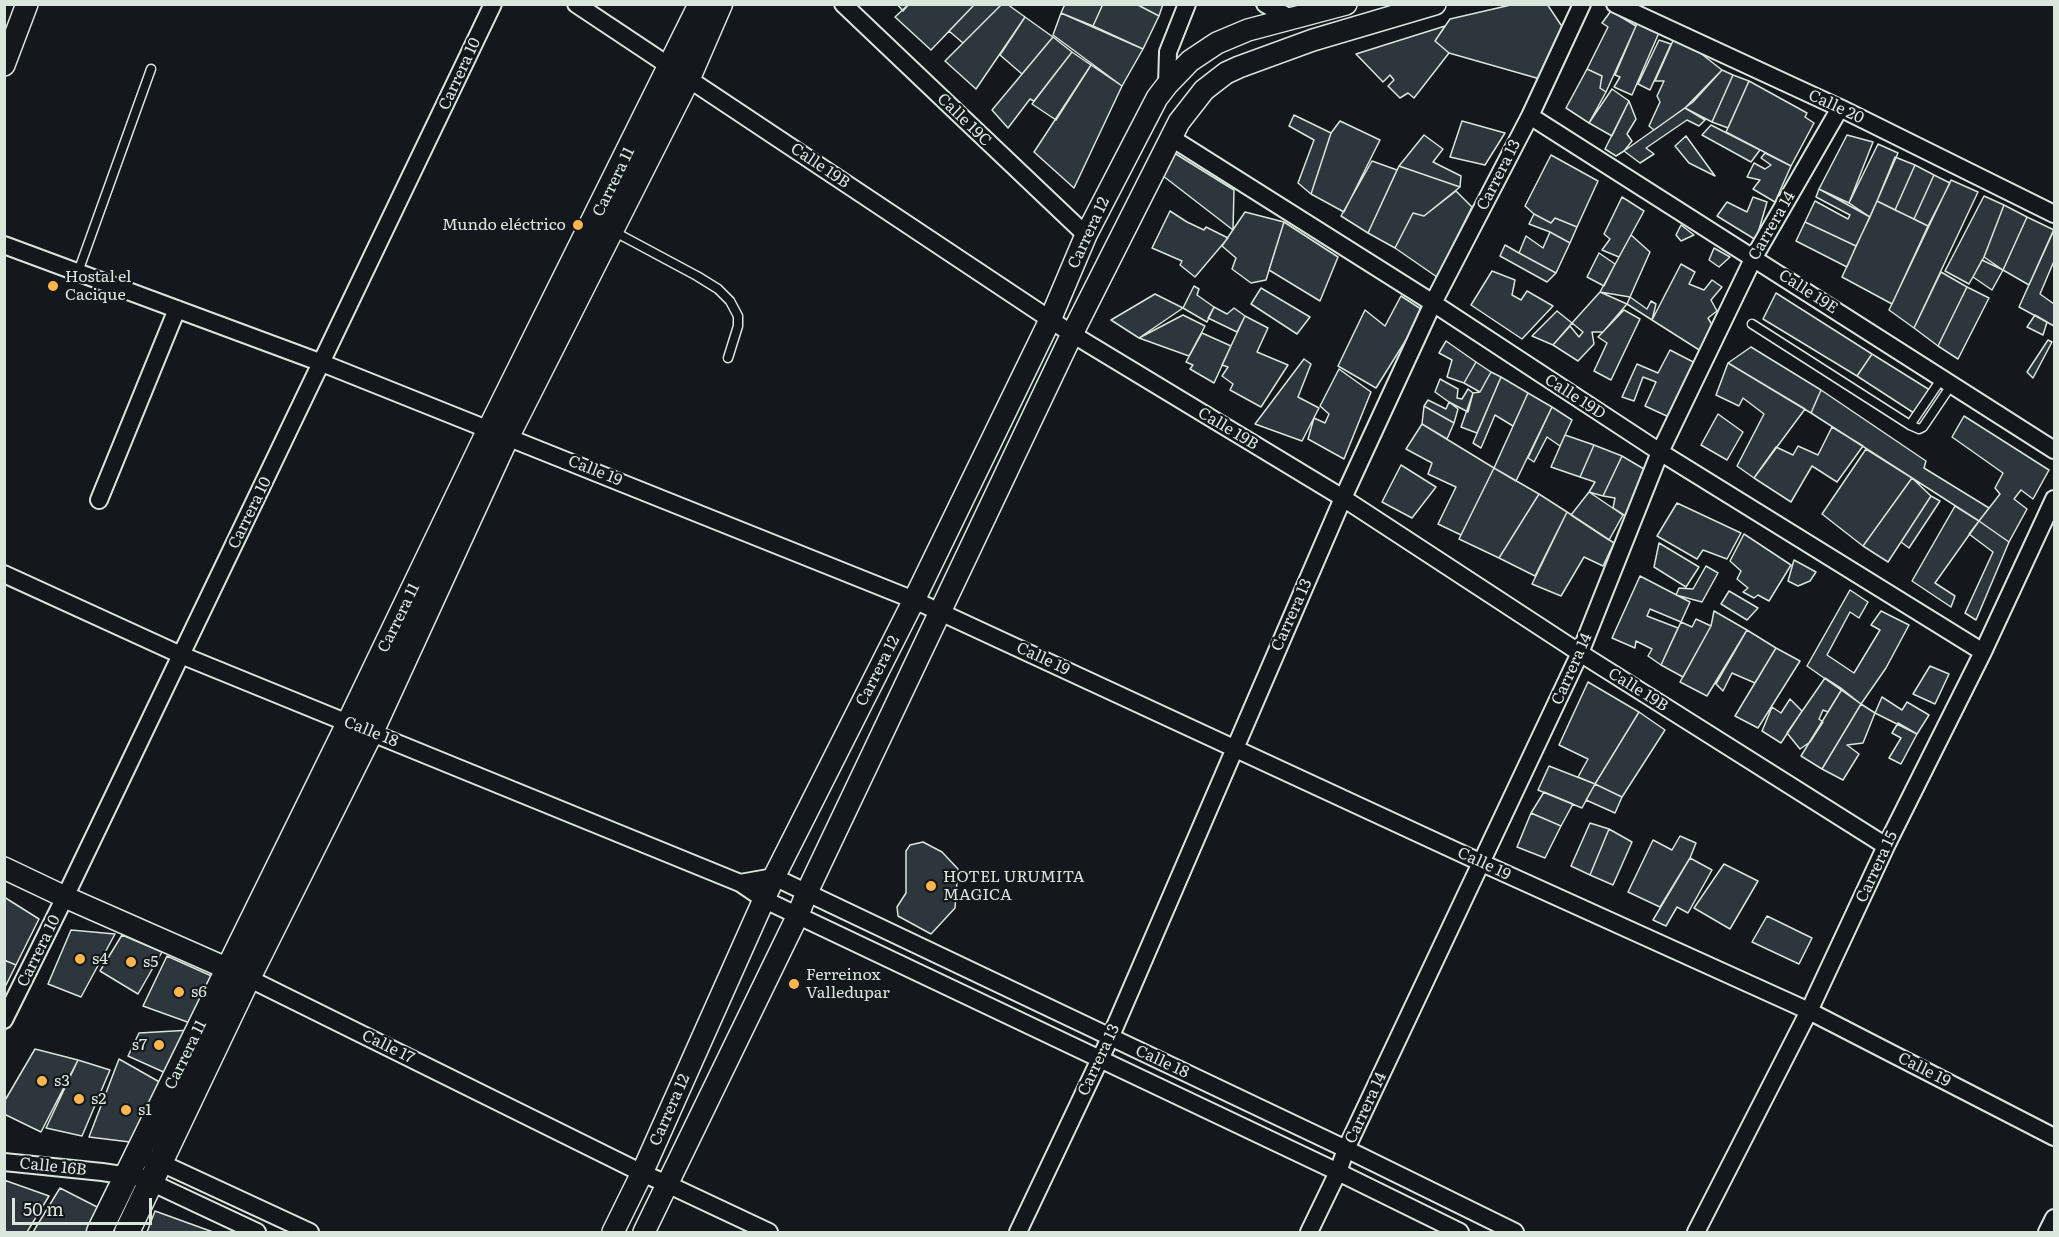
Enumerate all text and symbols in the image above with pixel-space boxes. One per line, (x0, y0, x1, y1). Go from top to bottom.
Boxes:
street label: Carrera 10 (435, 35, 485, 113)
street label: Calle 20 (1805, 86, 1867, 128)
street label: Calle 19C (933, 90, 995, 150)
street label: Carrera 13 (1473, 136, 1525, 214)
street label: Calle 19B (787, 139, 853, 193)
street label: Carrera 11 (589, 144, 639, 220)
street label: Carrera 14 (1745, 188, 1799, 264)
street label: Carrera 12 (1064, 194, 1114, 272)
place label: Mundo eléctrico (442, 215, 566, 235)
marker: Mundo eléctrico (571, 218, 585, 232)
street label: Calle 19E (1775, 266, 1841, 318)
place label: Hostal el Cacique (65, 267, 131, 305)
marker: Hostal el Cacique (46, 279, 60, 293)
street label: Calle 19D (1541, 370, 1609, 424)
street label: Calle 19B (1194, 403, 1262, 455)
street label: Calle 19 (565, 451, 625, 491)
street label: Carrera 10 (224, 474, 276, 552)
street label: Carrera 13 (1268, 576, 1316, 654)
street label: Carrera 11 (374, 580, 424, 656)
street label: Carrera 14 (1548, 630, 1596, 708)
street label: Carrera 12 (852, 633, 904, 709)
street label: Calle 19 (1013, 638, 1073, 680)
street label: Calle 19B (1604, 664, 1672, 716)
street label: Calle 18 (341, 712, 401, 752)
street label: Carrera 15 (1852, 828, 1902, 906)
street label: Calle 19 (1454, 843, 1514, 885)
place label: HOTEL URUMITA MAGICA (943, 867, 1084, 905)
marker: HOTEL URUMITA MAGICA (924, 879, 938, 893)
street label: Carrera 10 (13, 912, 65, 990)
place label: s4 (92, 949, 108, 969)
marker: s4 (73, 952, 87, 966)
place label: s5 (143, 952, 158, 972)
marker: s5 (124, 955, 138, 969)
place label: Ferreinox Valledupar (806, 965, 890, 1003)
marker: Ferreinox Valledupar (787, 977, 801, 991)
place label: s6 (191, 982, 207, 1002)
marker: s6 (172, 985, 186, 999)
street label: Carrera 11 (161, 1017, 211, 1093)
street label: Carrera 13 (1074, 1021, 1124, 1099)
street label: Calle 17 (359, 1026, 417, 1068)
place label: s7 (132, 1035, 147, 1055)
marker: s7 (152, 1038, 166, 1052)
street label: Calle 18 (1132, 1041, 1192, 1083)
street label: Calle 19 (1894, 1049, 1954, 1091)
street label: Carrera 14 (1341, 1069, 1391, 1147)
place label: s3 (54, 1071, 70, 1091)
street label: Carrera 12 (646, 1071, 694, 1149)
marker: s3 (35, 1074, 49, 1088)
place label: s2 (91, 1089, 106, 1109)
marker: s2 (72, 1092, 86, 1106)
place label: s1 (138, 1100, 152, 1120)
marker: s1 (119, 1103, 133, 1117)
street label: Calle 16B (18, 1154, 88, 1180)
scale bar (15, 1186, 154, 1224)
text: 50 m (23, 1195, 64, 1222)

